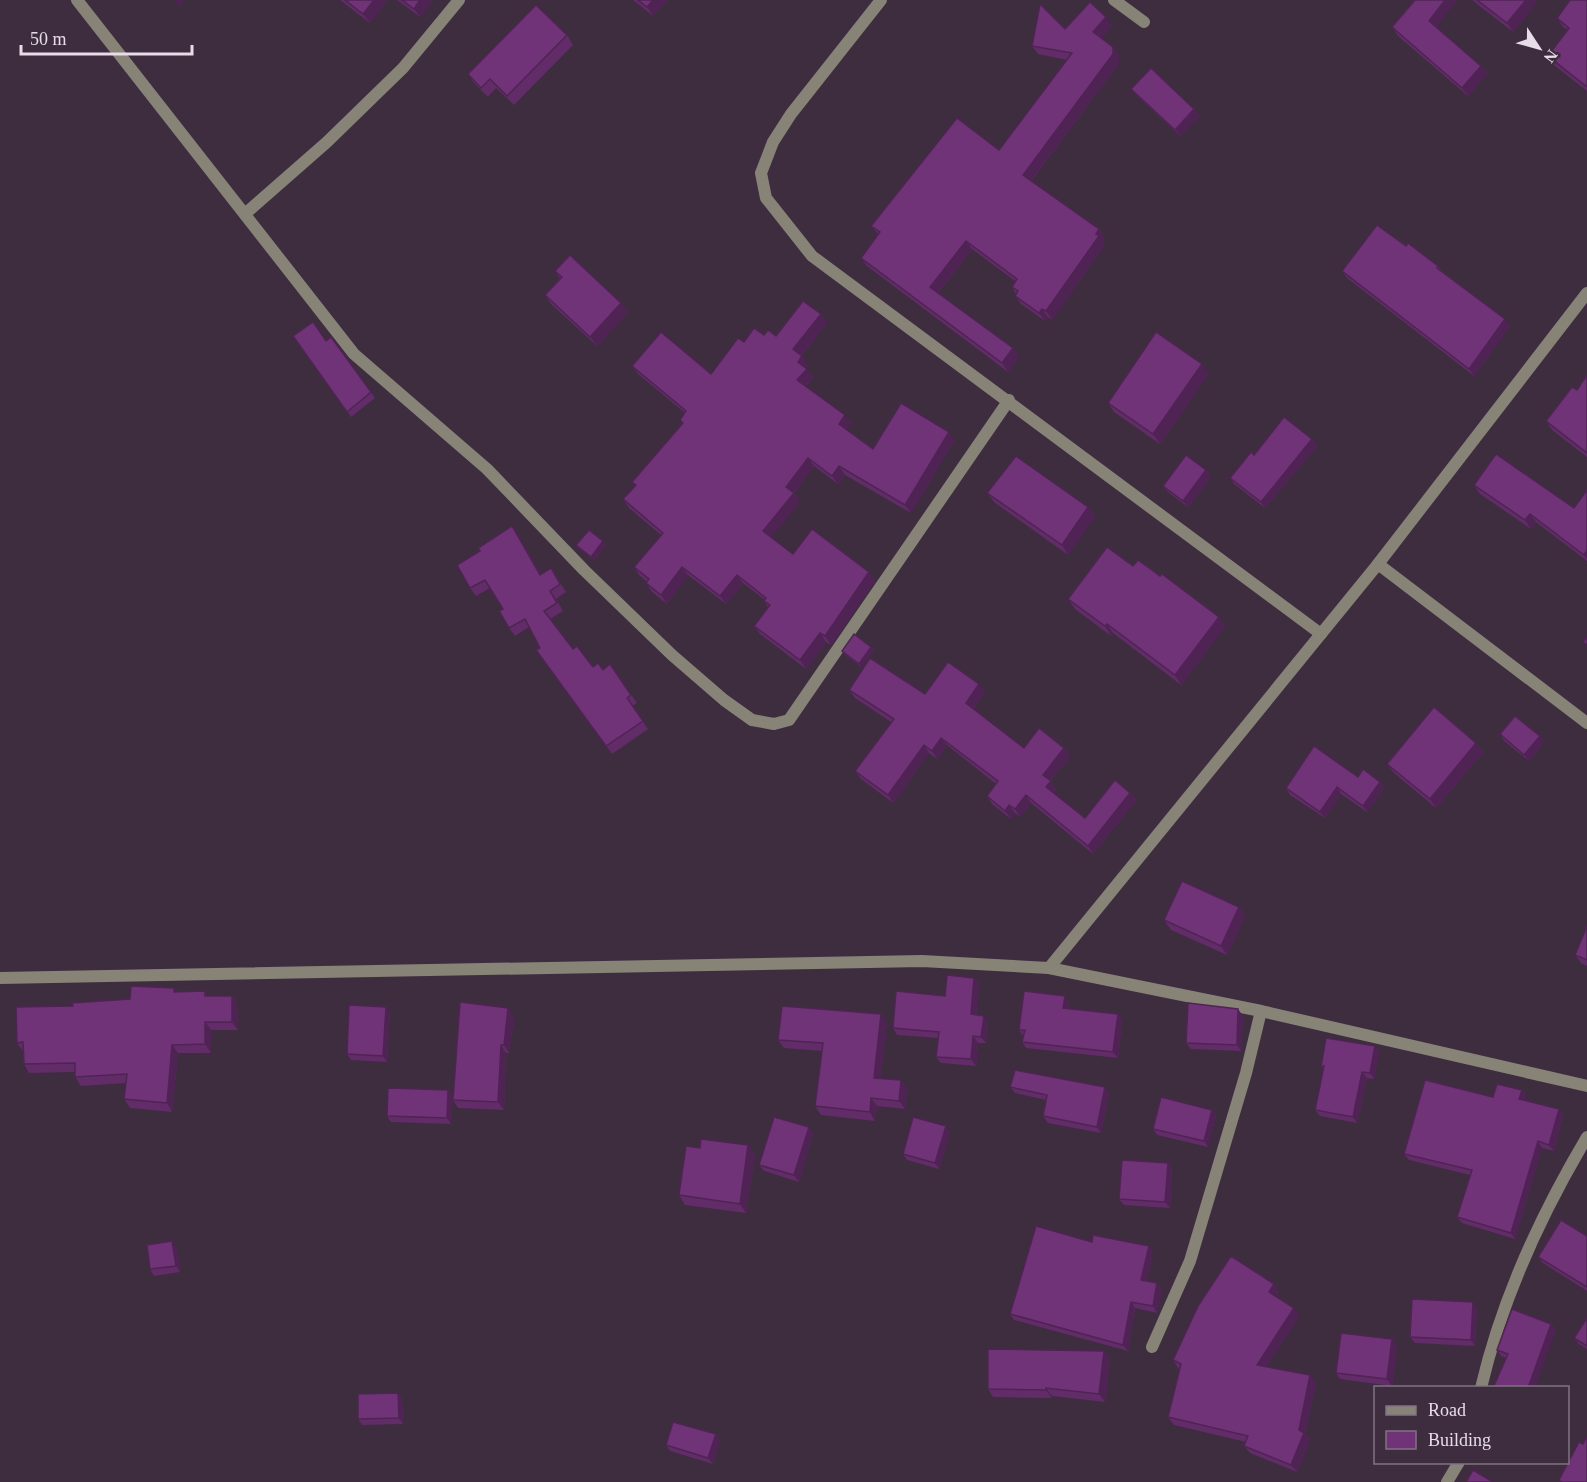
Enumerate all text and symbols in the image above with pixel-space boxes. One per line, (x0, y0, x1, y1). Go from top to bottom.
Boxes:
scale bar (21, 18, 192, 56)
north arrow (1509, 18, 1569, 78)
text: 50 m (30, 29, 67, 49)
text: N (1540, 47, 1561, 67)
legend (1374, 1386, 1569, 1464)
text: Road (1428, 1400, 1466, 1420)
text: Building (1428, 1430, 1491, 1450)

